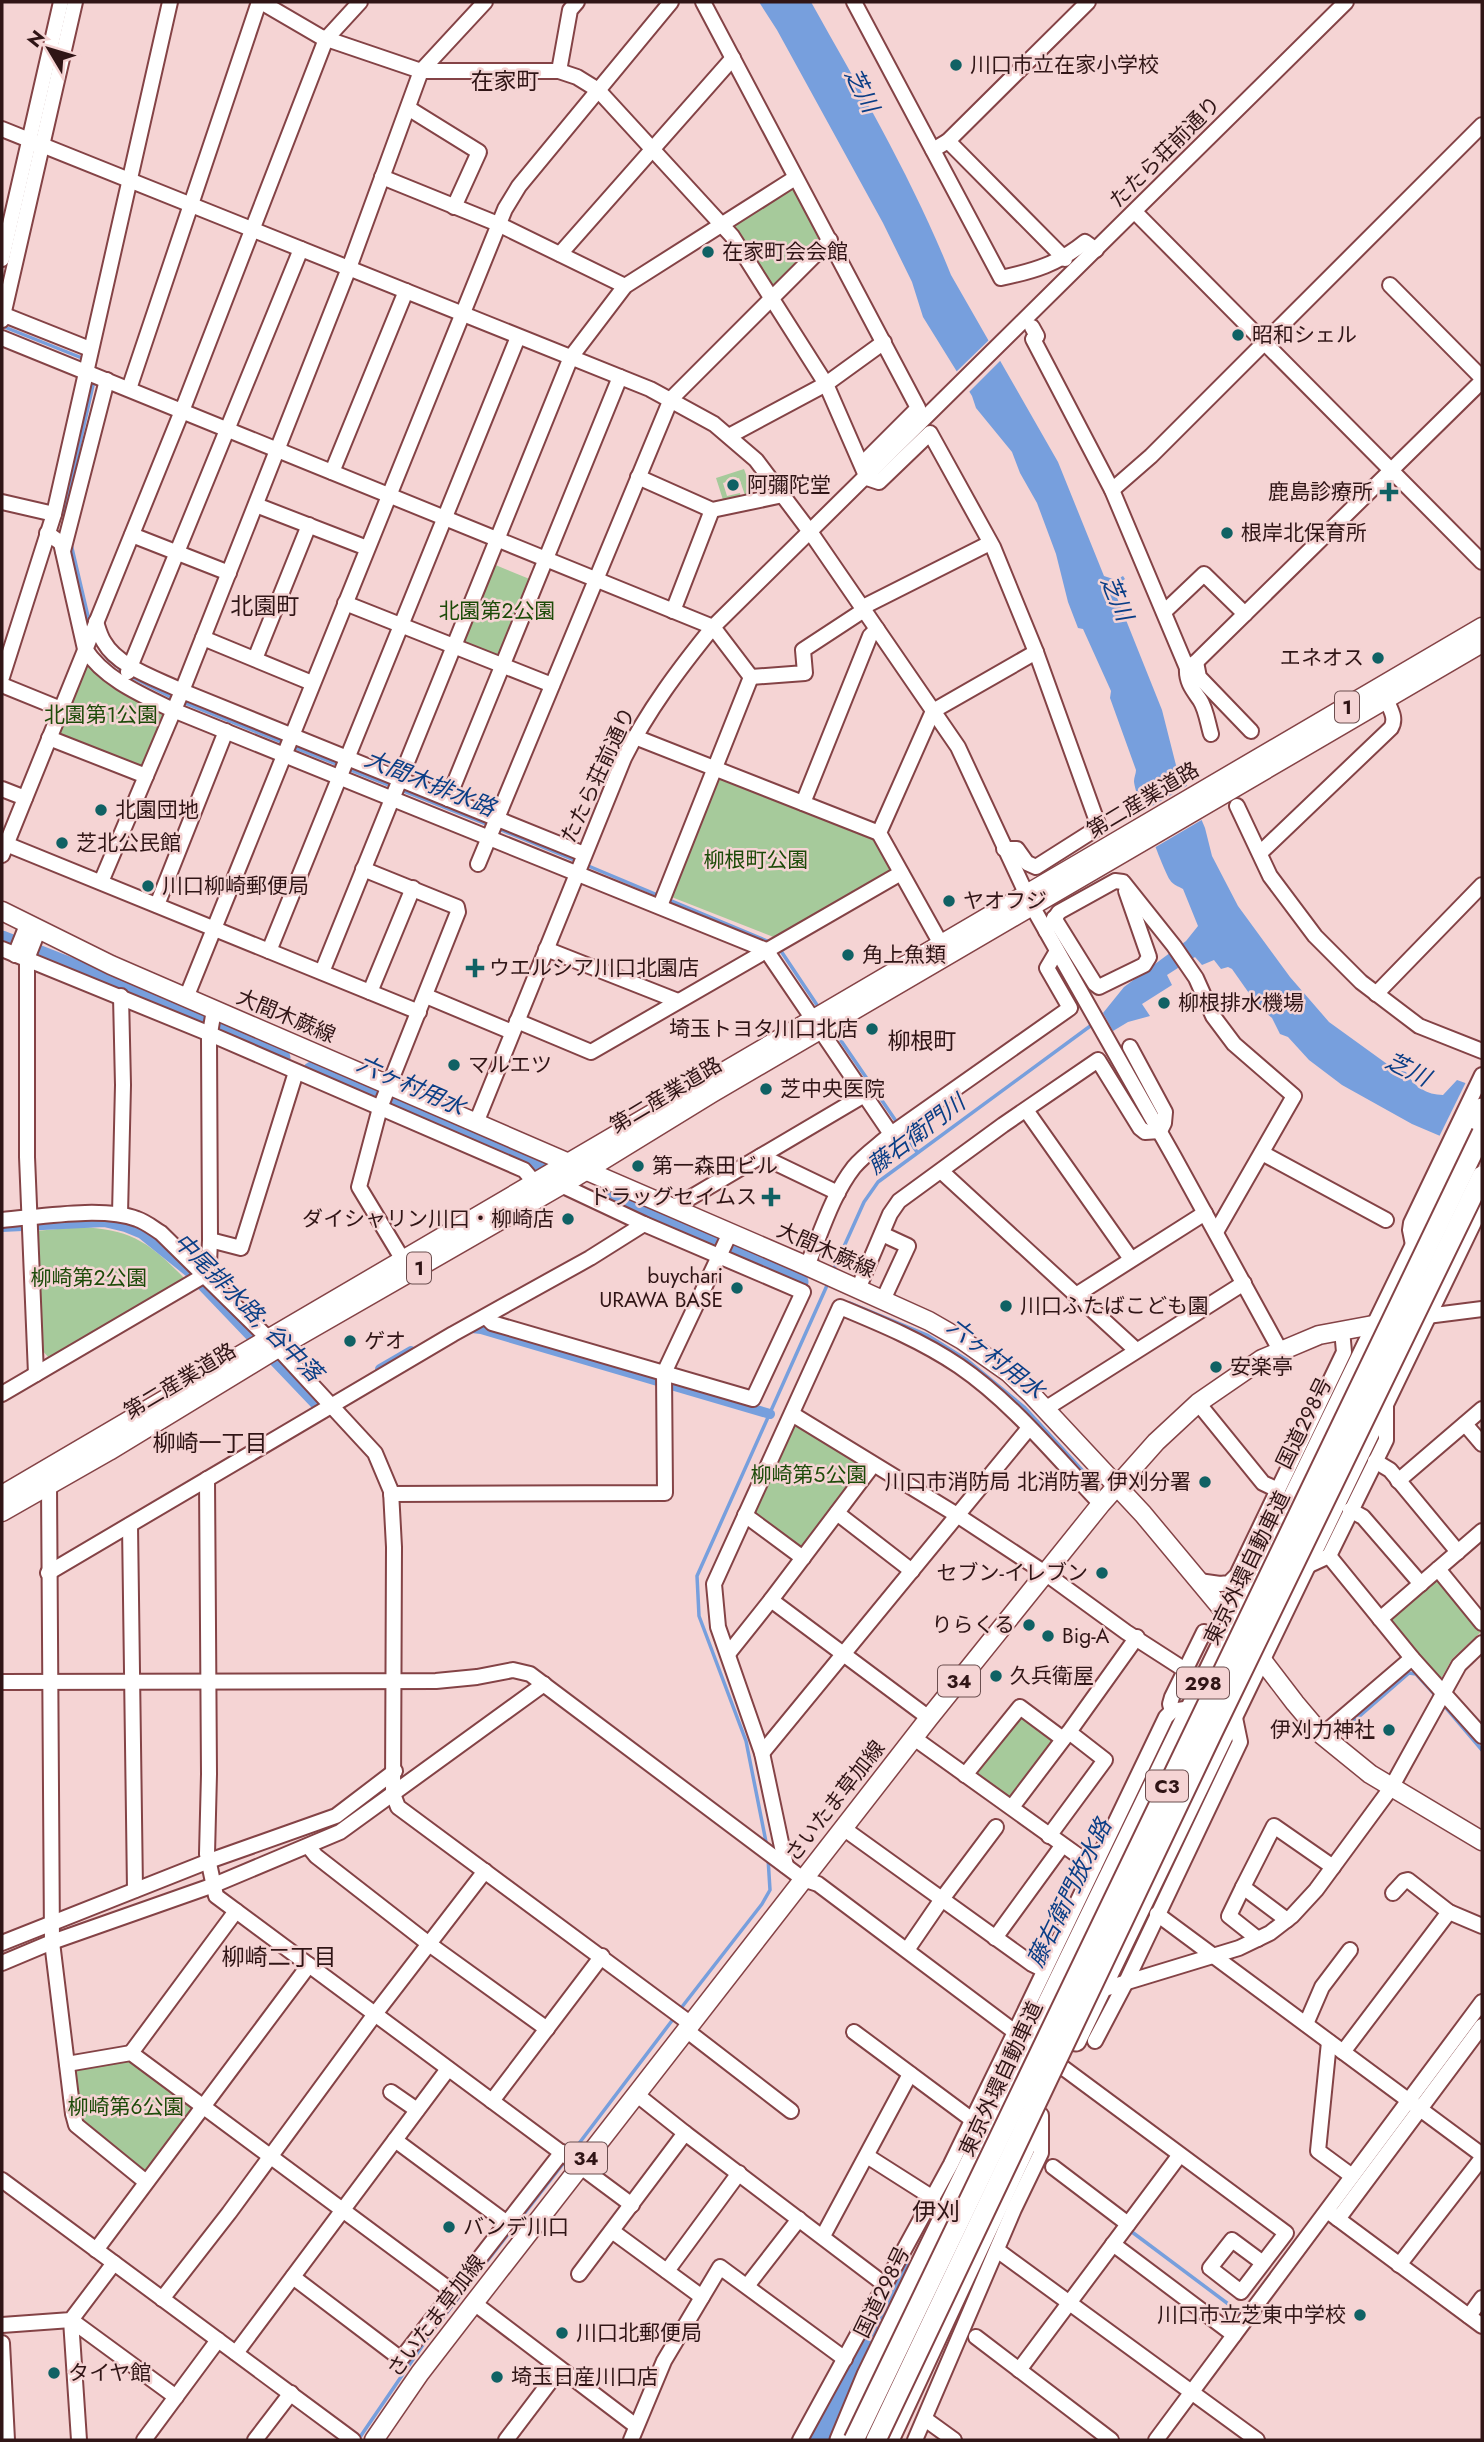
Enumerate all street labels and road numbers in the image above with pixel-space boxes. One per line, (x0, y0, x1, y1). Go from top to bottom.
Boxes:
street label: たたら荘前通り (1102, 89, 1228, 215)
road number: 1 (1335, 692, 1359, 722)
street label: たたら荘前通り (553, 702, 643, 848)
street label: 第二産業道路 (1081, 755, 1205, 845)
street label: 大間木蕨線 (232, 982, 340, 1050)
street label: 第二産業道路 (604, 1050, 728, 1140)
street label: 大間木蕨線 (772, 1215, 880, 1285)
road number: 1 (407, 1252, 431, 1284)
street label: 第二産業道路 (118, 1336, 242, 1426)
street label: 国道298号 (1269, 1372, 1339, 1474)
street label: 東京外環自動車道 (1197, 1486, 1297, 1650)
road number: 34 (938, 1666, 980, 1696)
road number: 298 (1177, 1667, 1229, 1698)
street label: さいたま草加線 (778, 1734, 892, 1868)
road number: C3 (1146, 1770, 1188, 1801)
street label: 東京外環自動車道 (952, 1997, 1050, 2161)
road number: 34 (565, 2142, 607, 2174)
street label: 国道298号 (847, 2241, 917, 2343)
street label: さいたま草加線 (380, 2249, 492, 2383)

